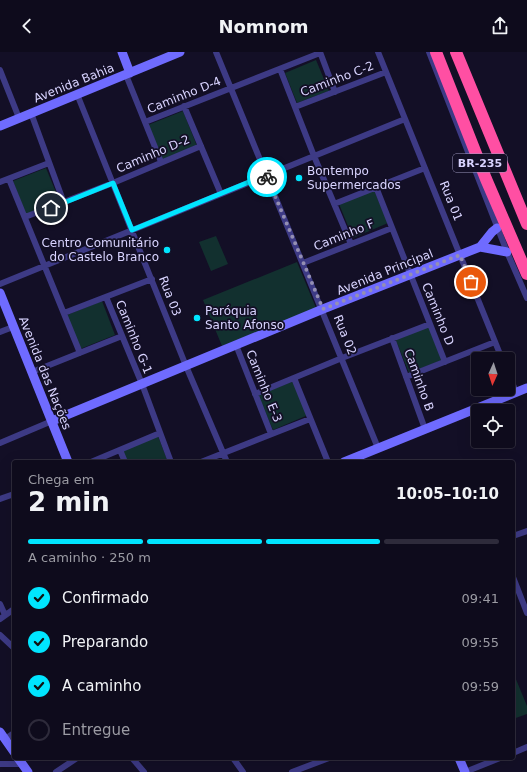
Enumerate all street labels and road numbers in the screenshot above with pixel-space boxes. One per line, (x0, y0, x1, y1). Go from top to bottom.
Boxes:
street label: Caminho C-2 (298, 59, 376, 99)
street label: Avenida Bahia (32, 60, 116, 106)
street label: Caminho D-4 (145, 74, 223, 116)
street label: Caminho D-2 (114, 132, 192, 176)
road number: BR-235 (453, 154, 507, 172)
street label: Rua 01 (437, 179, 465, 223)
street label: Caminho F (312, 216, 376, 253)
street label: Avenida Principal (335, 246, 435, 298)
street label: Rua 03 (156, 274, 184, 318)
street label: Caminho D (419, 281, 457, 347)
street label: Caminho G-1 (113, 298, 155, 376)
street label: Rua 02 (331, 313, 359, 357)
street label: Avenida das Nações (16, 314, 74, 432)
street label: Caminho B (401, 347, 437, 413)
street label: Caminho E-3 (243, 348, 285, 424)

